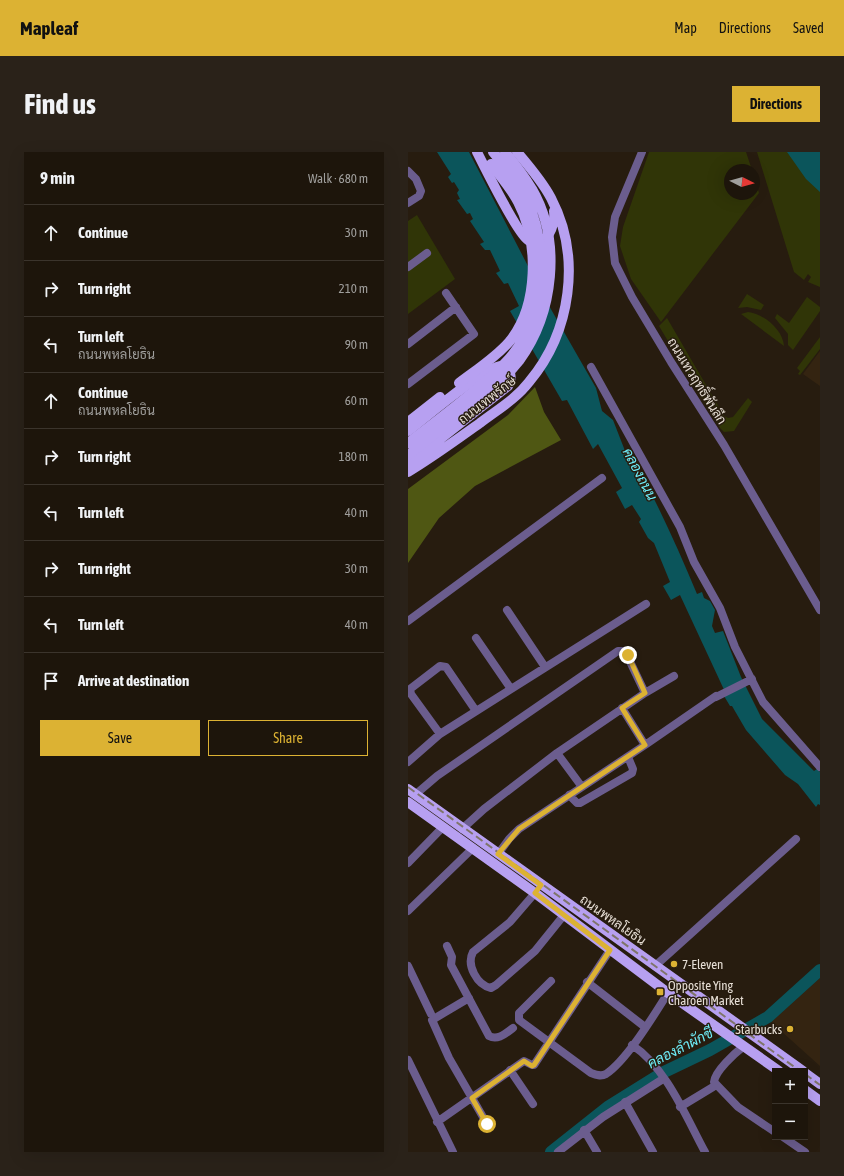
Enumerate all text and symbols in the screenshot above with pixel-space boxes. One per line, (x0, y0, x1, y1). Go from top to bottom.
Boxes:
text: Mapleaf (20, 17, 78, 39)
text: Map (674, 20, 697, 36)
text: Directions (719, 20, 771, 36)
text: Saved (793, 20, 824, 36)
button: Directions (732, 86, 820, 122)
text: Find us (24, 88, 96, 120)
north arrow (724, 164, 760, 200)
text: 9 min (40, 168, 75, 188)
text: Walk · 680 m (308, 171, 368, 186)
icon: ahead (40, 222, 62, 244)
text: Continue (78, 224, 128, 241)
text: 30 m (345, 225, 368, 240)
icon: right (40, 278, 62, 300)
text: Turn right (78, 280, 131, 297)
text: 210 m (339, 281, 368, 296)
text: Turn left (78, 328, 124, 345)
street label: ถนนเทวฤทธิ์พันลึก (664, 332, 734, 428)
icon: left (40, 334, 62, 356)
text: 90 m (345, 337, 368, 352)
text: ถนนพหลโยธิน (78, 347, 155, 362)
street label: ถนนเทพรักษ์ (454, 371, 519, 427)
text: Continue (78, 384, 128, 401)
icon: ahead (40, 390, 62, 412)
text: 60 m (345, 393, 368, 408)
text: ถนนพหลโยธิน (78, 403, 155, 418)
water label: คลองถนน (620, 445, 661, 503)
icon: right (40, 446, 62, 468)
text: Turn right (78, 448, 131, 465)
text: 180 m (339, 449, 368, 464)
icon: left (40, 502, 62, 524)
text: Turn left (78, 504, 124, 521)
text: 40 m (345, 505, 368, 520)
icon: right (40, 558, 62, 580)
text: Turn right (78, 560, 131, 577)
text: 30 m (345, 561, 368, 576)
icon: left (40, 614, 62, 636)
text: Turn left (78, 616, 124, 633)
text: 40 m (345, 617, 368, 632)
route end (619, 646, 637, 664)
icon: arrive (40, 670, 62, 692)
text: Arrive at destination (78, 672, 189, 689)
button: Save (40, 720, 200, 756)
button: Share (208, 720, 368, 756)
street label: ถนนพหลโยธิน (577, 891, 649, 948)
place label: 7-Eleven (682, 957, 723, 972)
marker: 7-Eleven (669, 959, 679, 969)
place label: Opposite Ying Charoen Market (668, 978, 744, 1008)
marker: Opposite Ying Charoen Market (655, 987, 665, 997)
place label: Starbucks (735, 1022, 782, 1037)
water label: คลองลำผักชี (644, 1023, 716, 1071)
marker: Starbucks (785, 1024, 795, 1034)
map controls (772, 1068, 808, 1140)
button: + (772, 1068, 808, 1104)
button: − (772, 1104, 808, 1140)
route start (478, 1115, 496, 1133)

